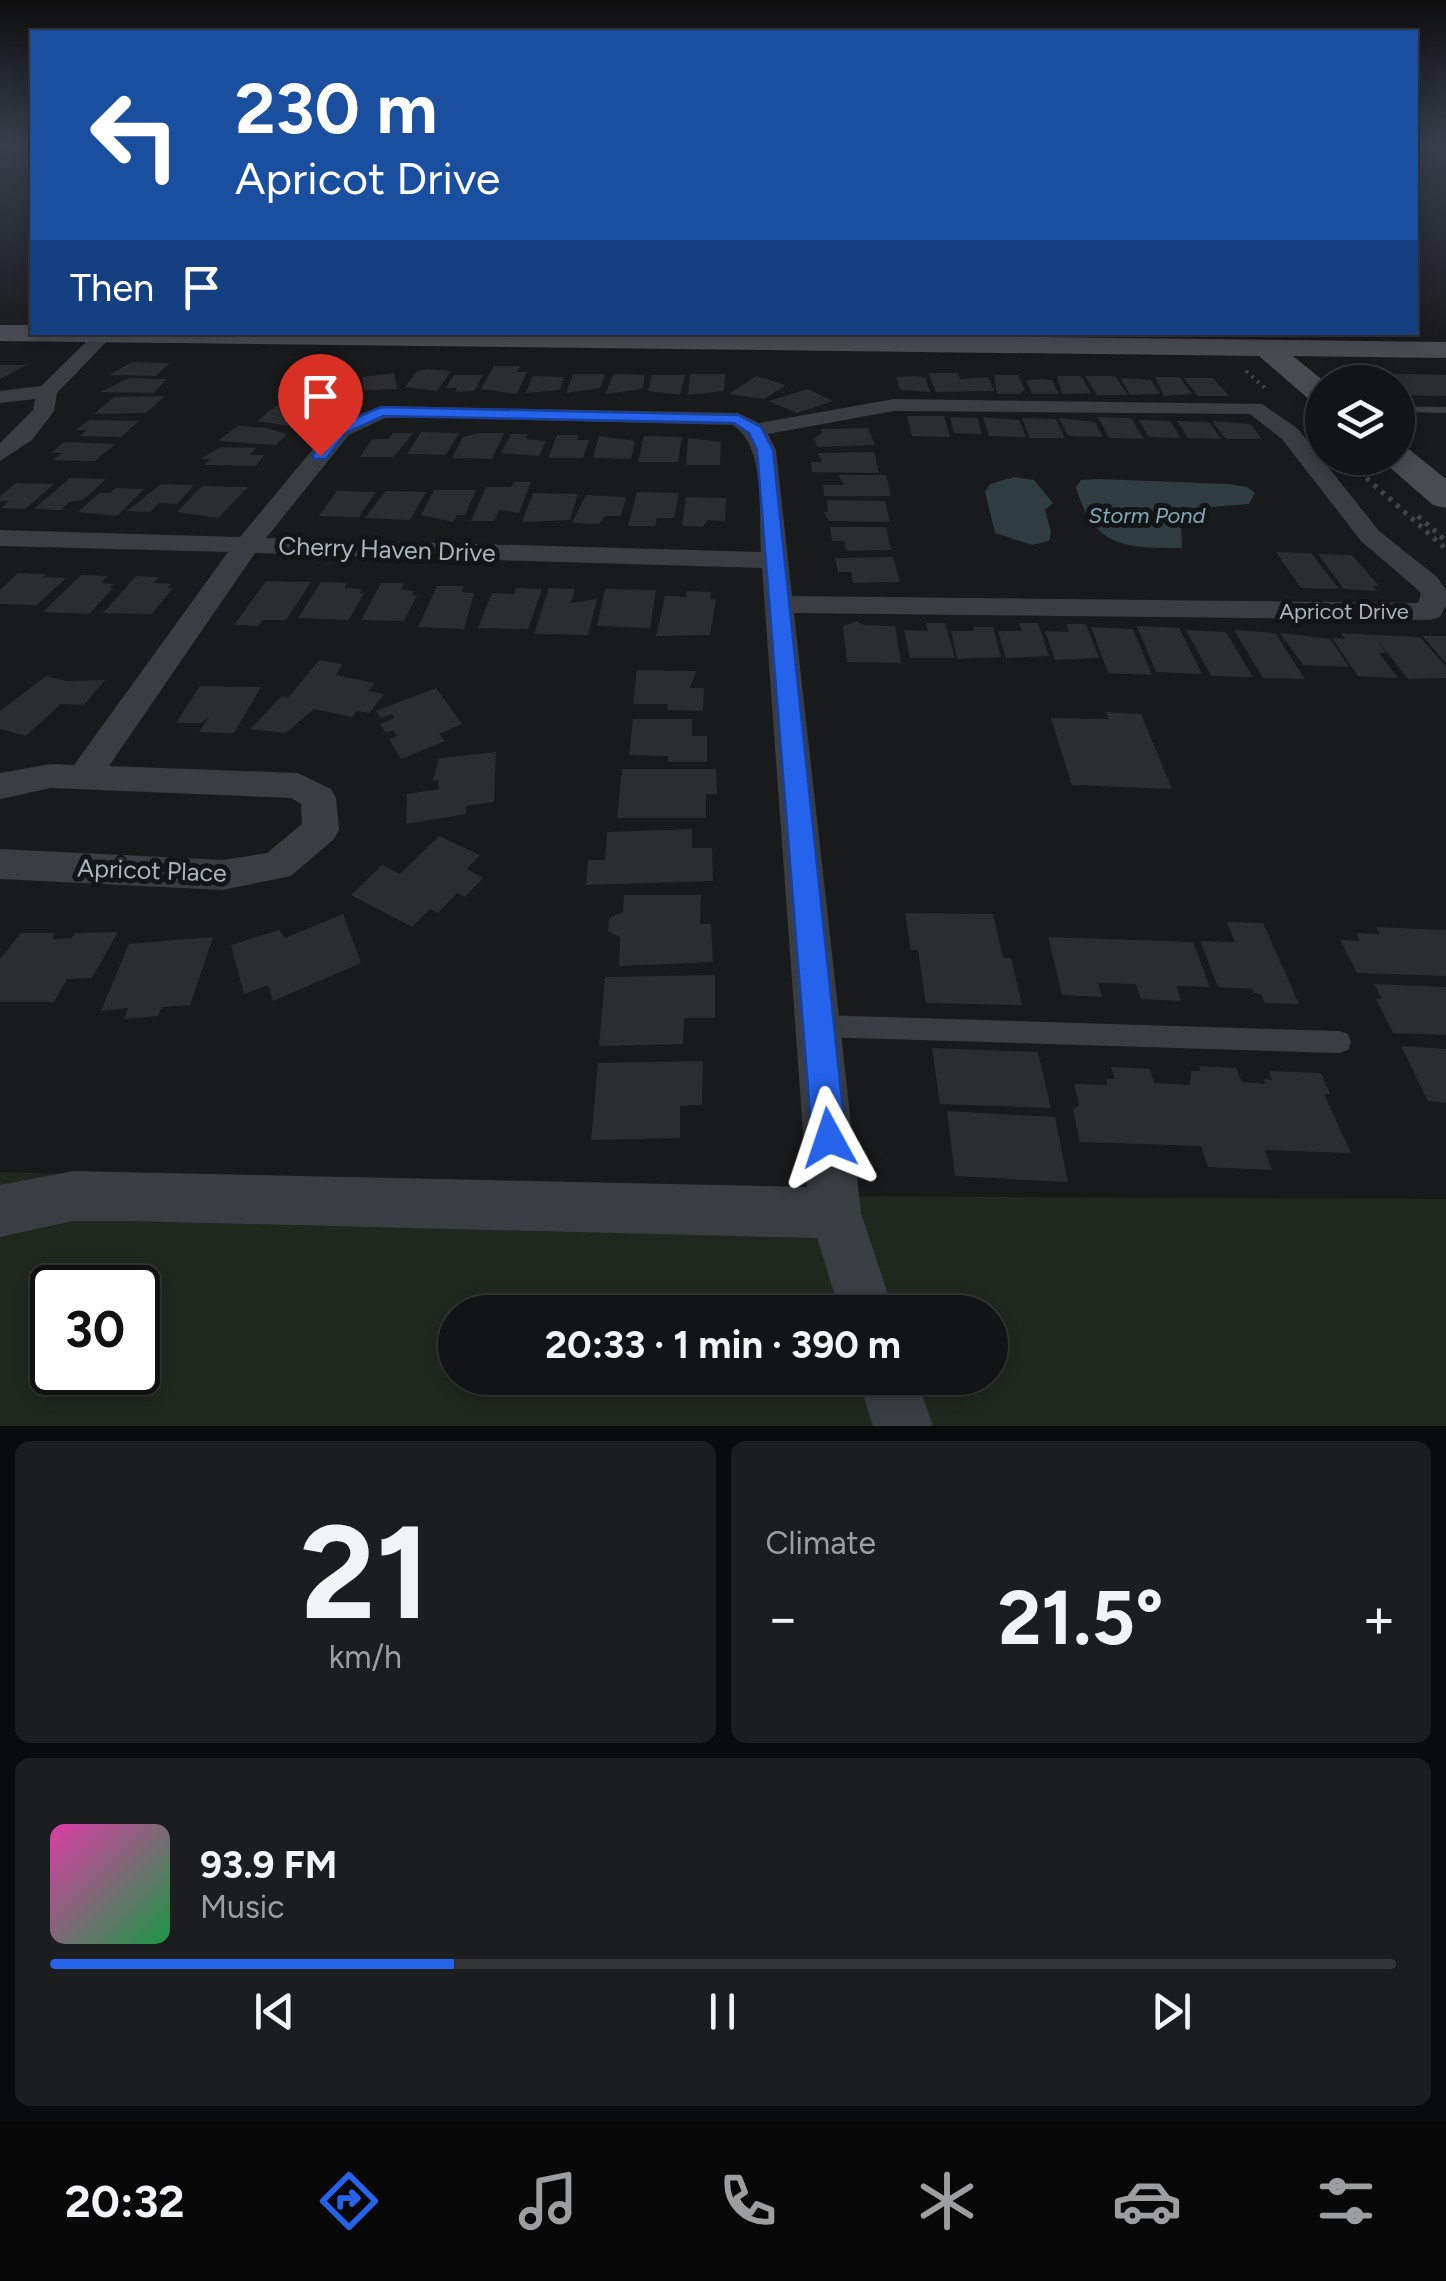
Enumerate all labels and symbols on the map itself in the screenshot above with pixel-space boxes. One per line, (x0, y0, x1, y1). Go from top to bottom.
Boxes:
pin (278, 354, 363, 457)
water label: Storm Pond (1089, 502, 1207, 529)
street label: Cherry Haven Drive (278, 530, 496, 568)
street label: Apricot Drive (1279, 598, 1409, 625)
street label: Apricot Place (77, 852, 227, 888)
position arrow (777, 1086, 881, 1190)
speed limit sign: 30 (30, 1265, 160, 1395)

